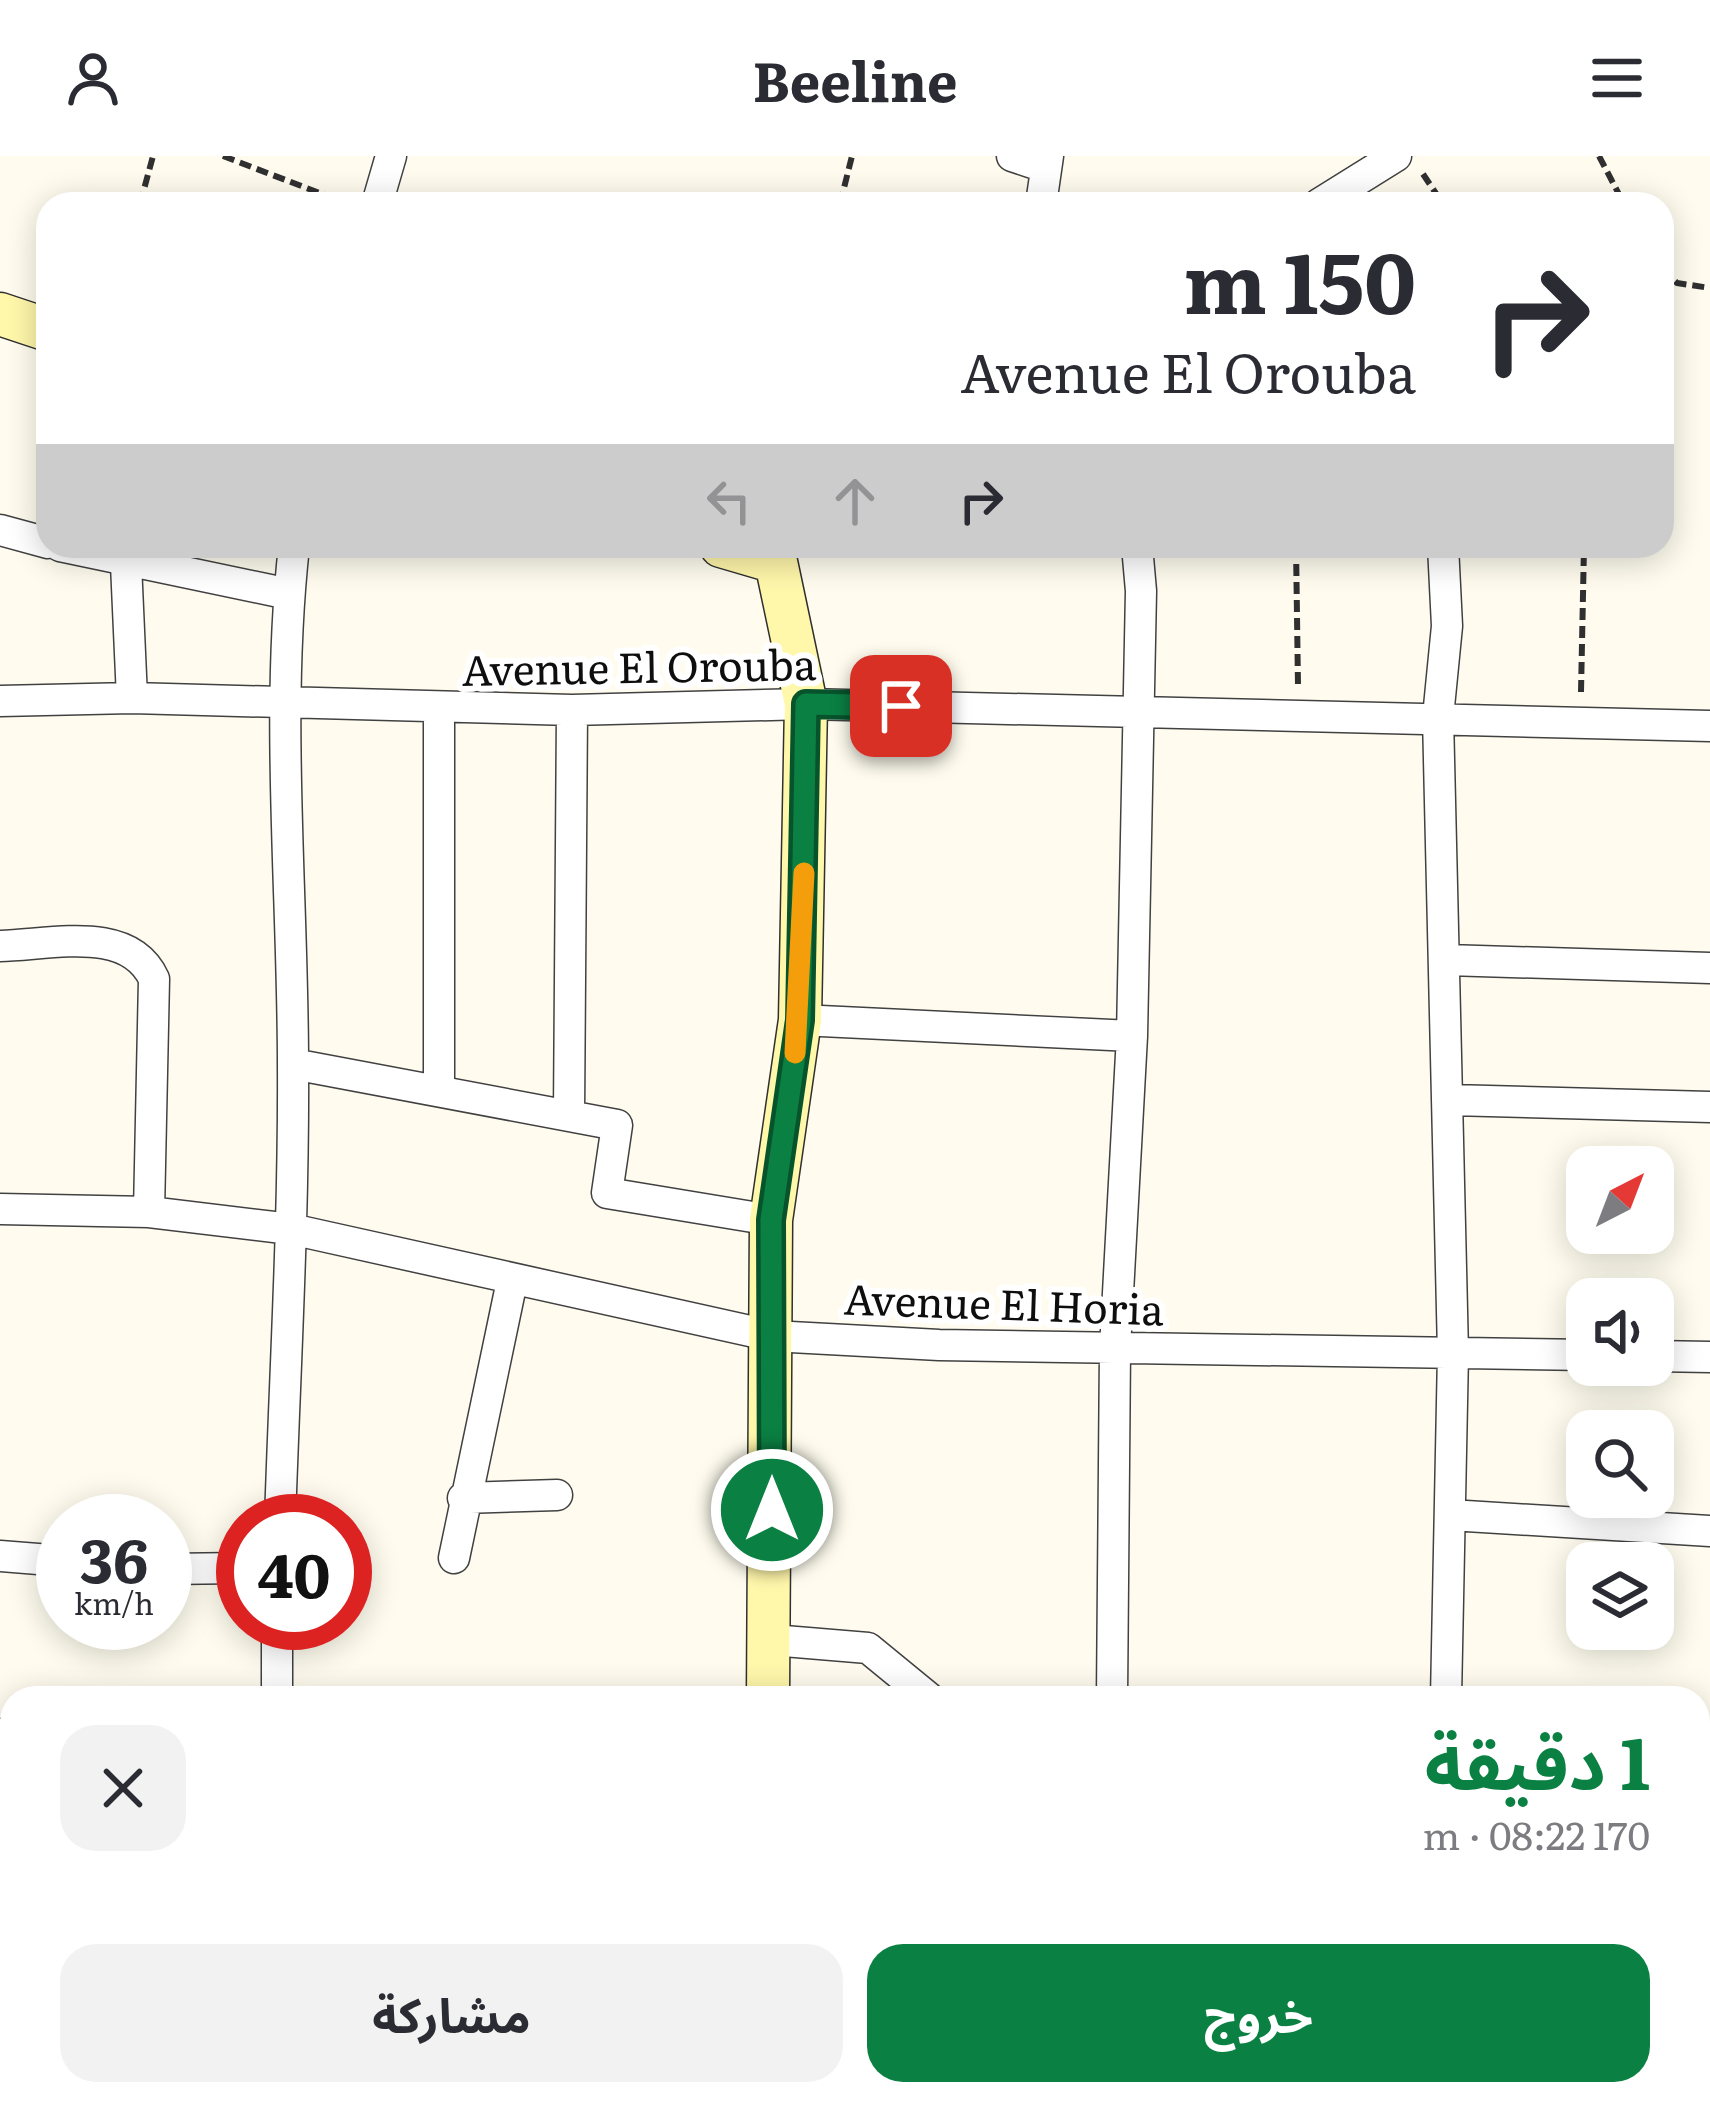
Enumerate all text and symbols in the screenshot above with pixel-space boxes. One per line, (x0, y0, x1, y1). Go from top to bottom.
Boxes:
text: Beeline (752, 38, 958, 119)
icon: person (60, 45, 126, 111)
icon: menu (1584, 45, 1650, 111)
text: 150 m (1183, 215, 1416, 340)
icon: right (1458, 240, 1614, 396)
text: Avenue El Orouba (960, 329, 1416, 410)
icon: left (696, 468, 762, 534)
icon: ahead (822, 468, 888, 534)
icon: right (948, 468, 1014, 534)
street label: Avenue El Orouba (461, 631, 817, 699)
pin (850, 655, 952, 757)
icon: arrive (868, 673, 934, 739)
north arrow (1566, 1146, 1674, 1254)
map controls (1566, 1146, 1674, 1650)
street label: Avenue El Horia (843, 1265, 1166, 1339)
button: sound (1566, 1278, 1674, 1386)
button: search (1566, 1410, 1674, 1518)
position arrow (709, 1447, 835, 1573)
speed limit sign: 40 (216, 1494, 372, 1650)
text: 36 (80, 1512, 148, 1601)
button: layers (1566, 1542, 1674, 1650)
text: km/h (74, 1580, 154, 1624)
text: 1 دقيقة (1425, 1705, 1650, 1812)
button: close (60, 1725, 186, 1851)
text: 170 m · 08:22 (1423, 1804, 1650, 1862)
button: مشاركة (60, 1944, 843, 2082)
button: خروج (867, 1944, 1650, 2082)

